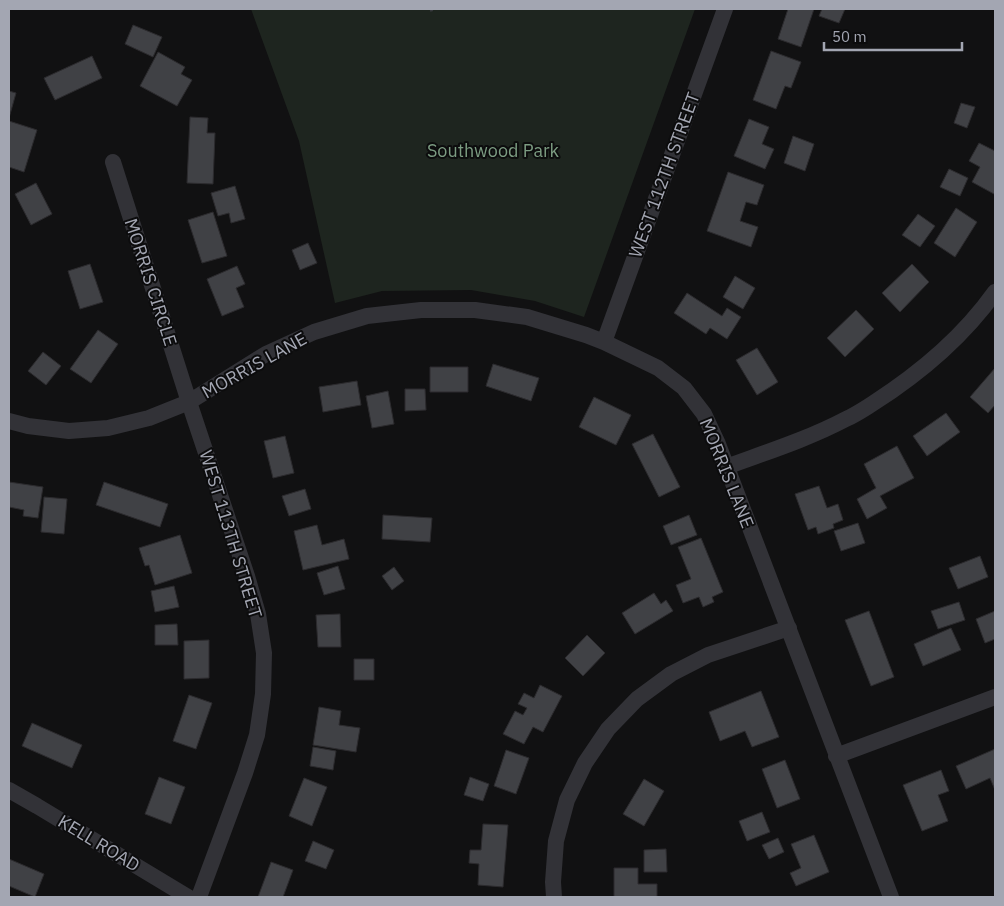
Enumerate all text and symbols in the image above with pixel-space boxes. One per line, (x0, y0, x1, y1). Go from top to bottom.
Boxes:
scale bar (824, 20, 962, 52)
text: 50 m (832, 27, 867, 46)
street label: WEST 112TH STREET (623, 89, 705, 261)
park label: Southwood Park (427, 139, 560, 162)
street label: MORRIS CIRCLE (120, 215, 182, 349)
street label: MORRIS LANE (198, 327, 310, 403)
street label: MORRIS LANE (695, 415, 759, 531)
street label: WEST 113TH STREET (195, 447, 267, 621)
street label: KELL ROAD (54, 810, 144, 876)

